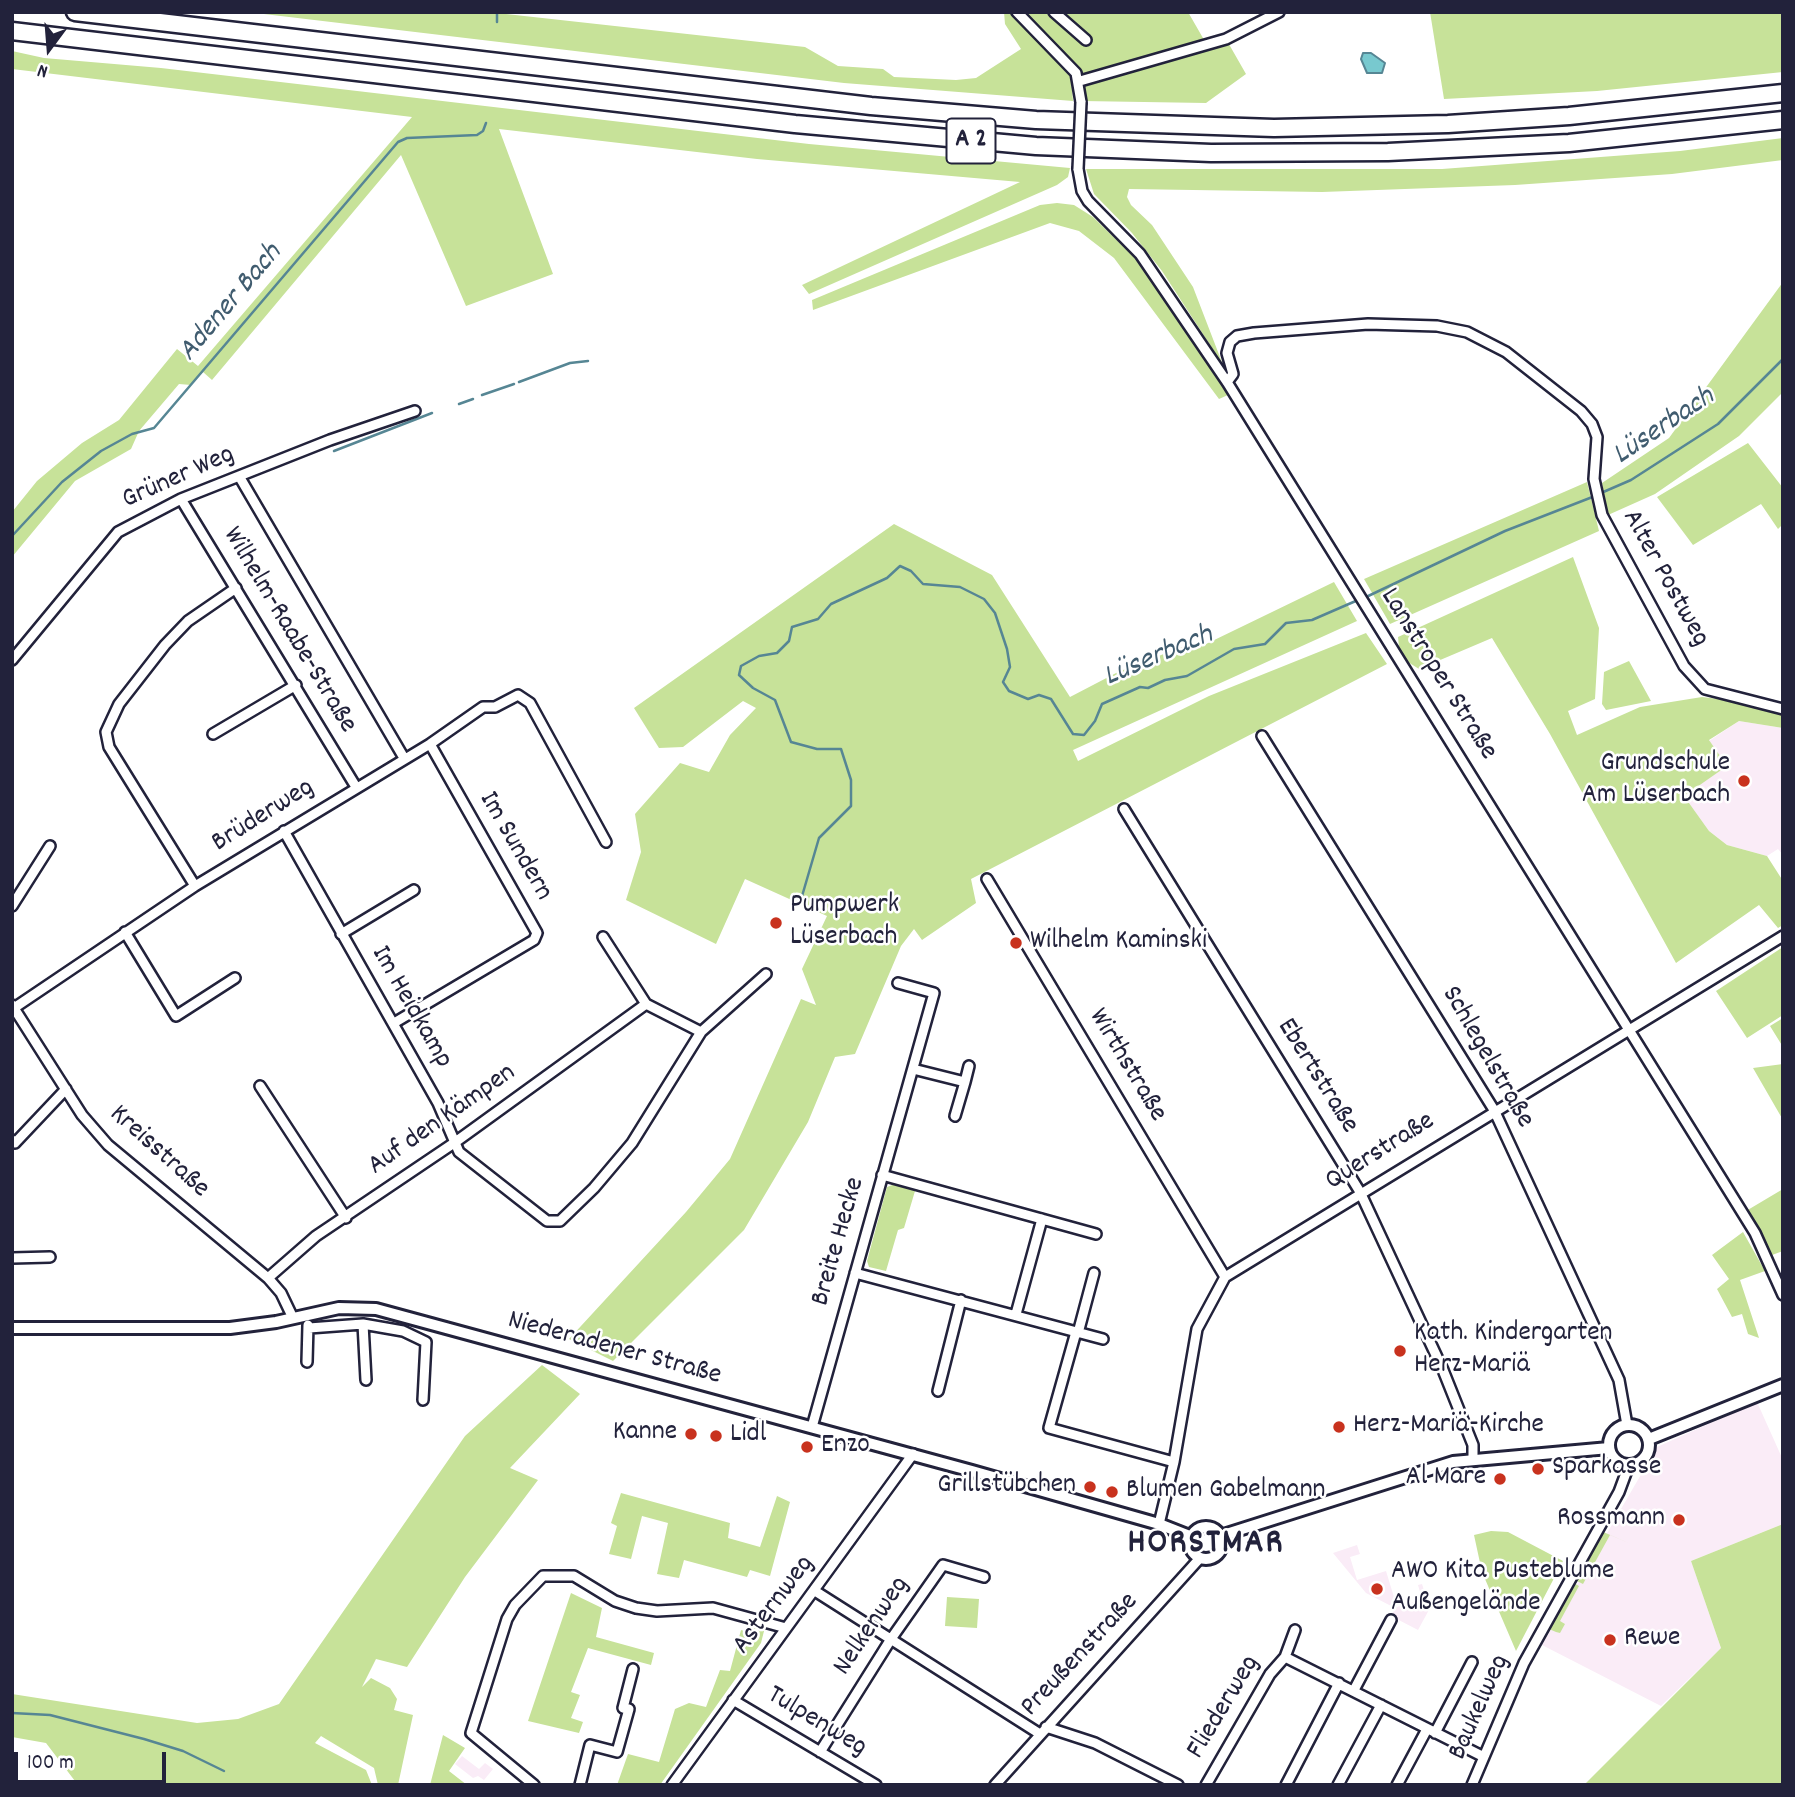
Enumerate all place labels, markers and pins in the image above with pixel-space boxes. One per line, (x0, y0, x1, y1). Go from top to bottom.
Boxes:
place label: Grundschule Am Lüserbach (1582, 748, 1730, 814)
marker: Grundschule Am Lüserbach (1736, 773, 1752, 789)
place label: Pumpwerk Lüserbach (790, 890, 899, 956)
marker: Pumpwerk Lüserbach (768, 915, 784, 931)
place label: Wilhelm Kaminski (1030, 926, 1207, 960)
marker: Wilhelm Kaminski (1008, 935, 1024, 951)
place label: Kath. Kindergarten Herz-Mariä (1414, 1318, 1612, 1384)
marker: Kath. Kindergarten Herz-Mariä (1392, 1343, 1408, 1359)
place label: Herz-Mariä-Kirche (1353, 1410, 1544, 1444)
place label: Kanne (613, 1417, 677, 1451)
place label: Lidl (730, 1419, 766, 1453)
marker: Herz-Mariä-Kirche (1331, 1419, 1347, 1435)
marker: Kanne (683, 1426, 699, 1442)
marker: Lidl (708, 1428, 724, 1444)
place label: Enzo (821, 1430, 870, 1464)
marker: Enzo (799, 1439, 815, 1455)
place label: Sparkasse (1552, 1452, 1661, 1486)
marker: Sparkasse (1530, 1461, 1546, 1477)
place label: Al Mare (1405, 1462, 1486, 1496)
place label: Grillstübchen (937, 1470, 1076, 1504)
marker: Al Mare (1492, 1471, 1508, 1487)
place label: Blumen Gabelmann (1126, 1475, 1326, 1509)
marker: Grillstübchen (1082, 1479, 1098, 1495)
marker: Blumen Gabelmann (1104, 1484, 1120, 1500)
place label: Rossmann (1557, 1503, 1665, 1537)
marker: Rossmann (1671, 1512, 1687, 1528)
place label: AWO Kita Pusteblume Außengelände (1391, 1556, 1614, 1622)
marker: AWO Kita Pusteblume Außengelände (1369, 1581, 1385, 1597)
place label: Rewe (1624, 1623, 1680, 1657)
marker: Rewe (1602, 1632, 1618, 1648)

